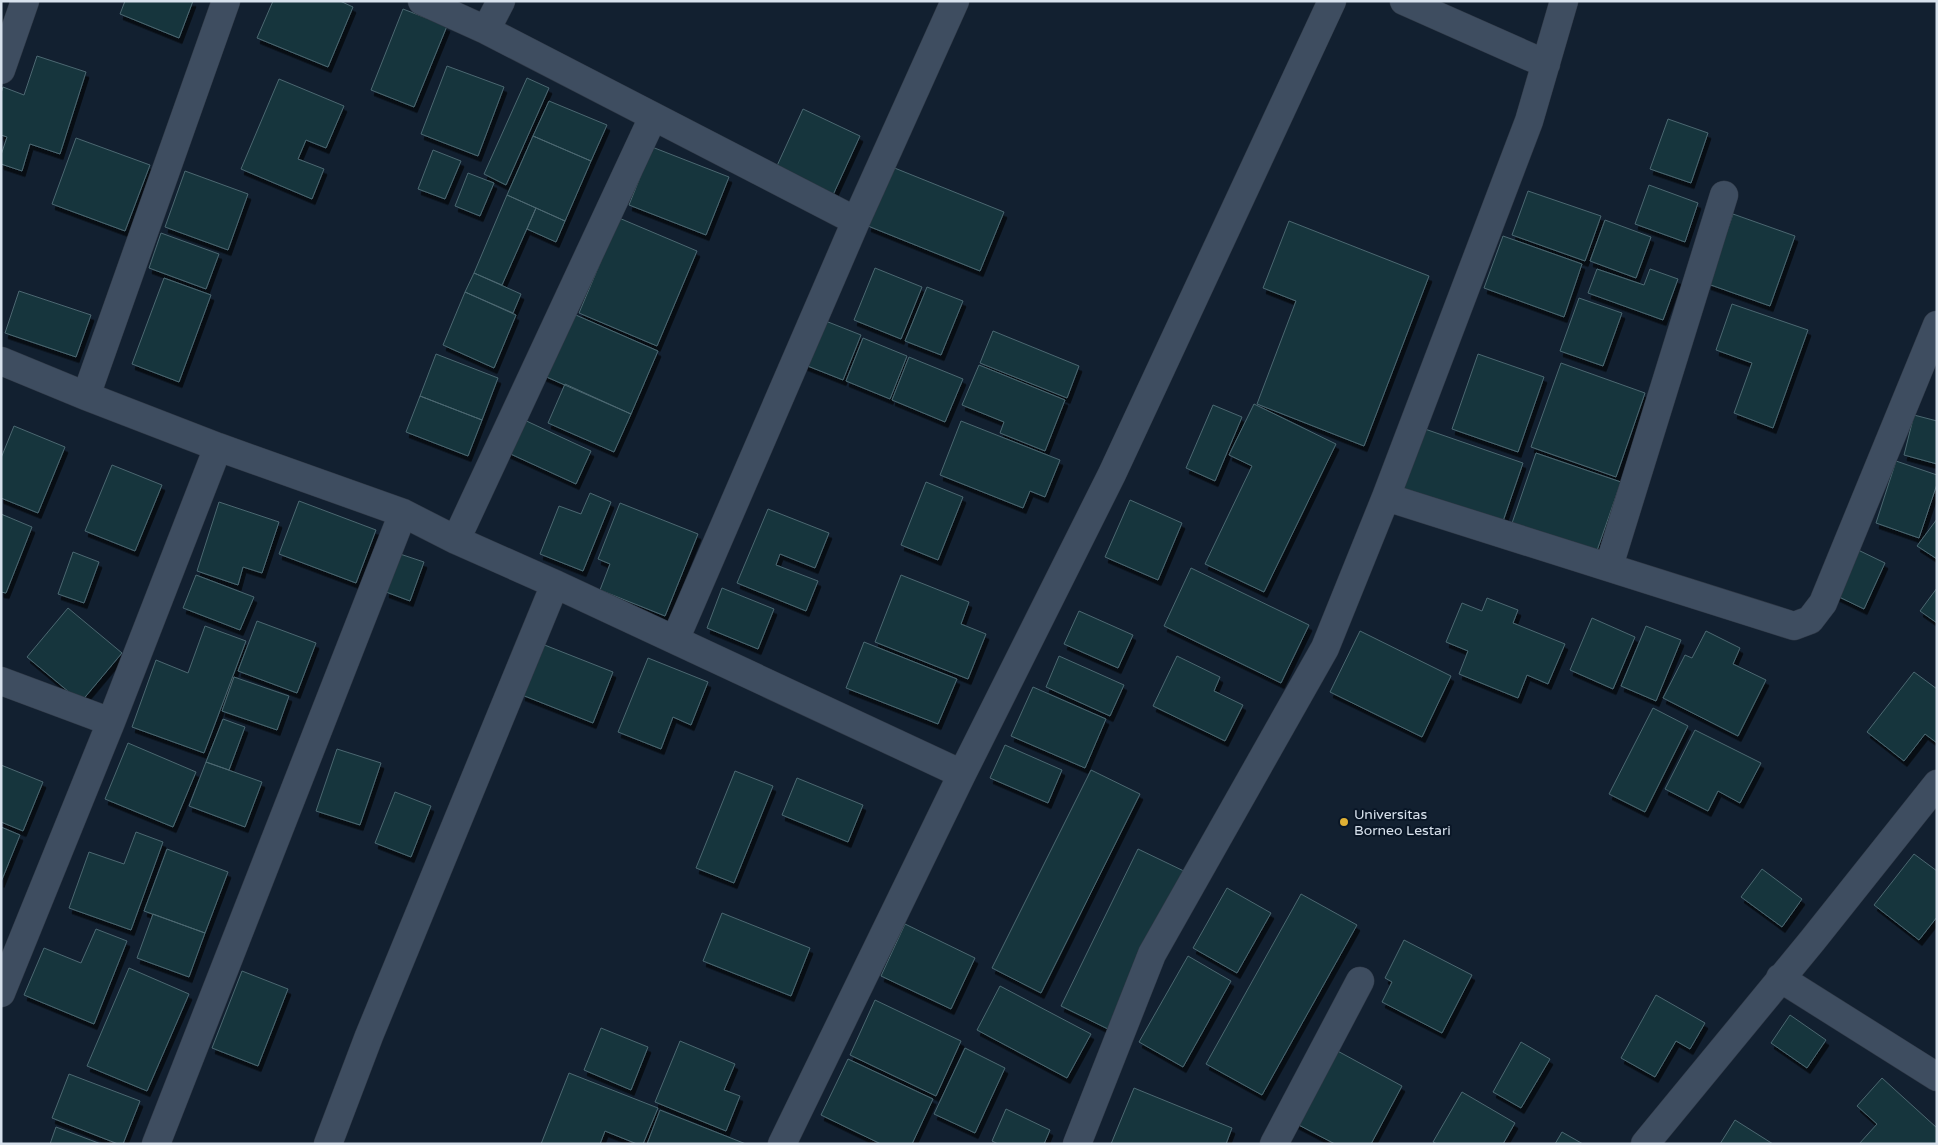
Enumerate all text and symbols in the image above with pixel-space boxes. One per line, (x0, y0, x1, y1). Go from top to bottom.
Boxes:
place label: Universitas Borneo Lestari (1354, 806, 1451, 839)
marker: Universitas Borneo Lestari (1338, 816, 1350, 828)

